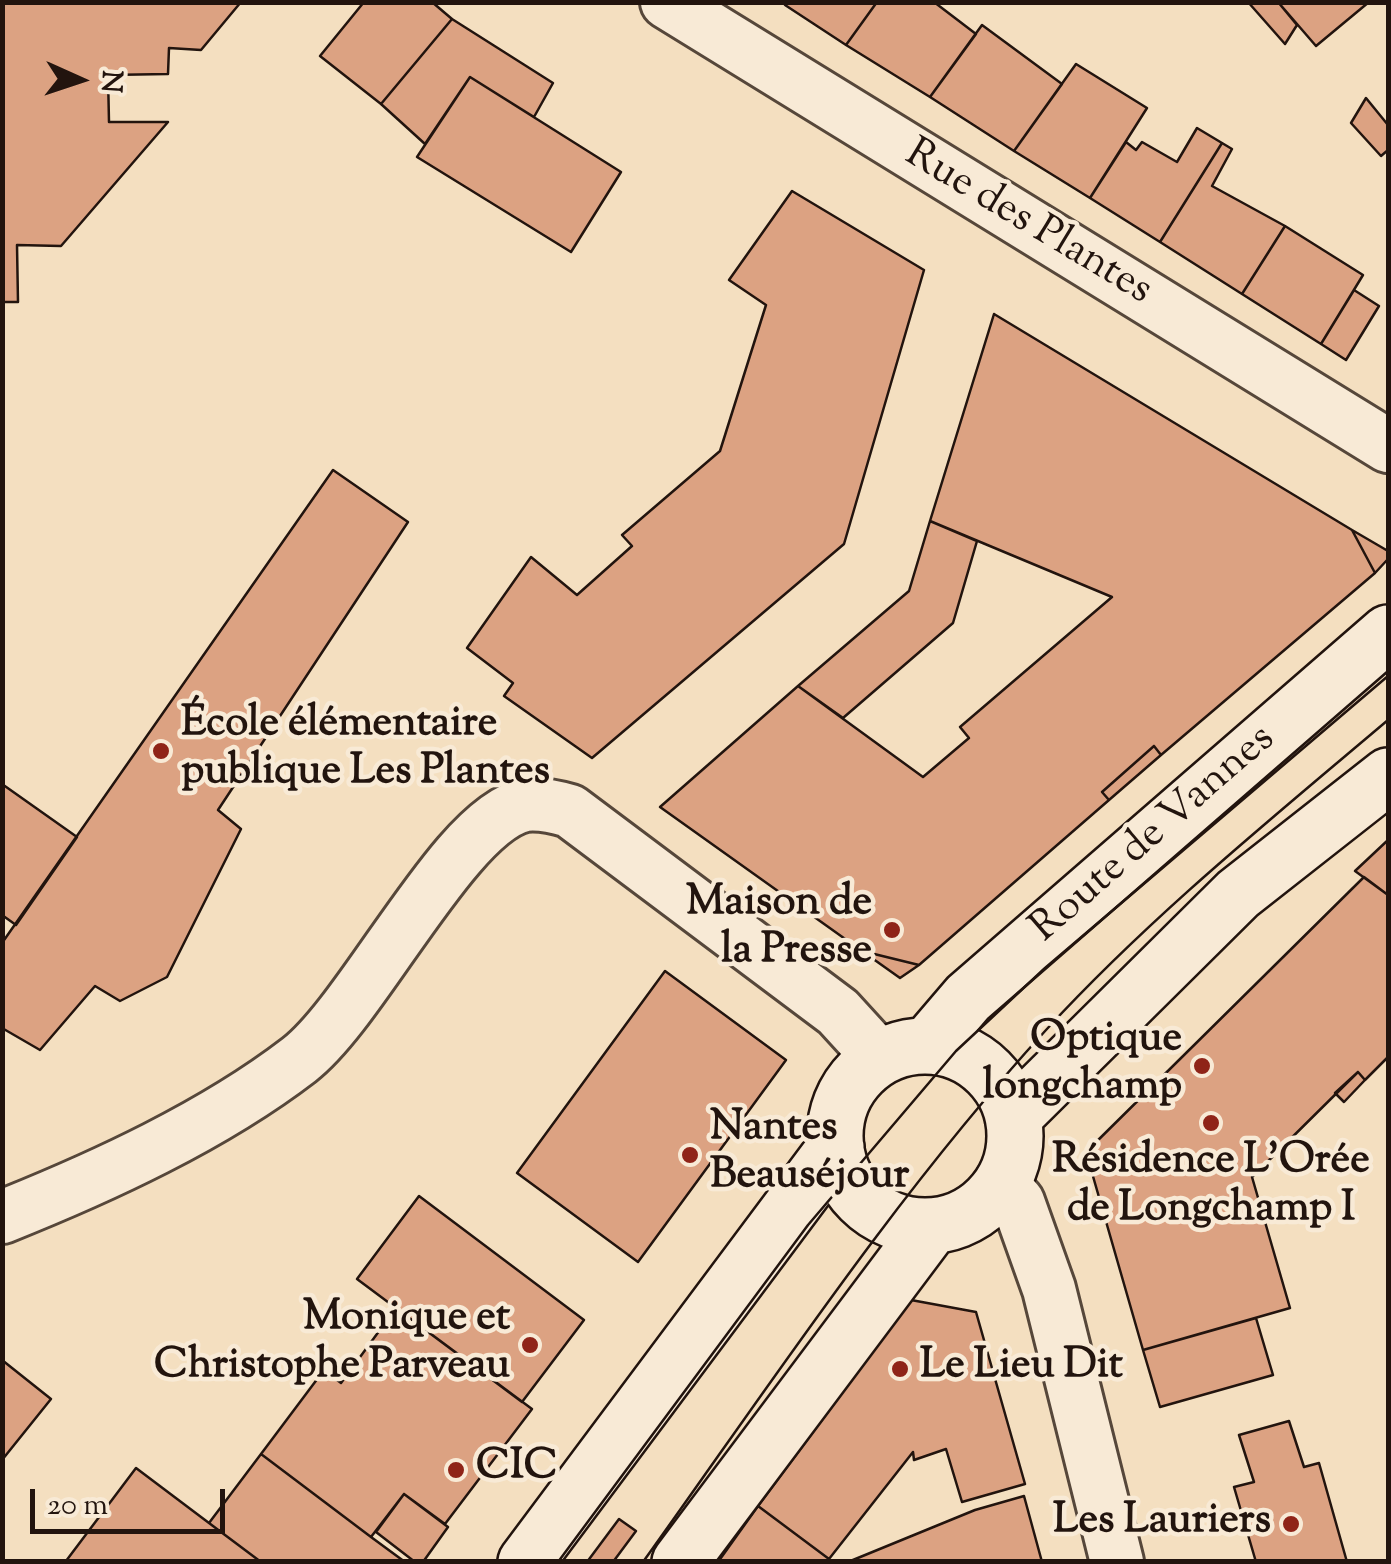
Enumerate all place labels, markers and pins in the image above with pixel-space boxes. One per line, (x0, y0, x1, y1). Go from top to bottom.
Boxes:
place label: École élémentaire publique Les Plantes (181, 702, 550, 800)
marker: École élémentaire publique Les Plantes (150, 740, 172, 762)
place label: Maison de la Presse (686, 881, 872, 979)
marker: Maison de la Presse (881, 919, 903, 941)
place label: Optique longchamp (983, 1017, 1182, 1116)
marker: Optique longchamp (1191, 1055, 1213, 1077)
place label: Nantes Beauséjour (710, 1106, 909, 1204)
marker: Résidence L'Orée de Longchamp I (1200, 1112, 1222, 1134)
place label: Résidence L'Orée de Longchamp I (1052, 1139, 1370, 1238)
marker: Nantes Beauséjour (679, 1144, 701, 1166)
place label: Monique et Christophe Parveau (154, 1296, 510, 1394)
marker: Monique et Christophe Parveau (519, 1334, 541, 1356)
place label: Le Lieu Dit (920, 1344, 1123, 1394)
marker: Le Lieu Dit (889, 1358, 911, 1380)
place label: CIC (476, 1445, 558, 1495)
marker: CIC (445, 1459, 467, 1481)
place label: Les Lauriers (1053, 1499, 1271, 1549)
marker: Les Lauriers (1280, 1513, 1302, 1535)

